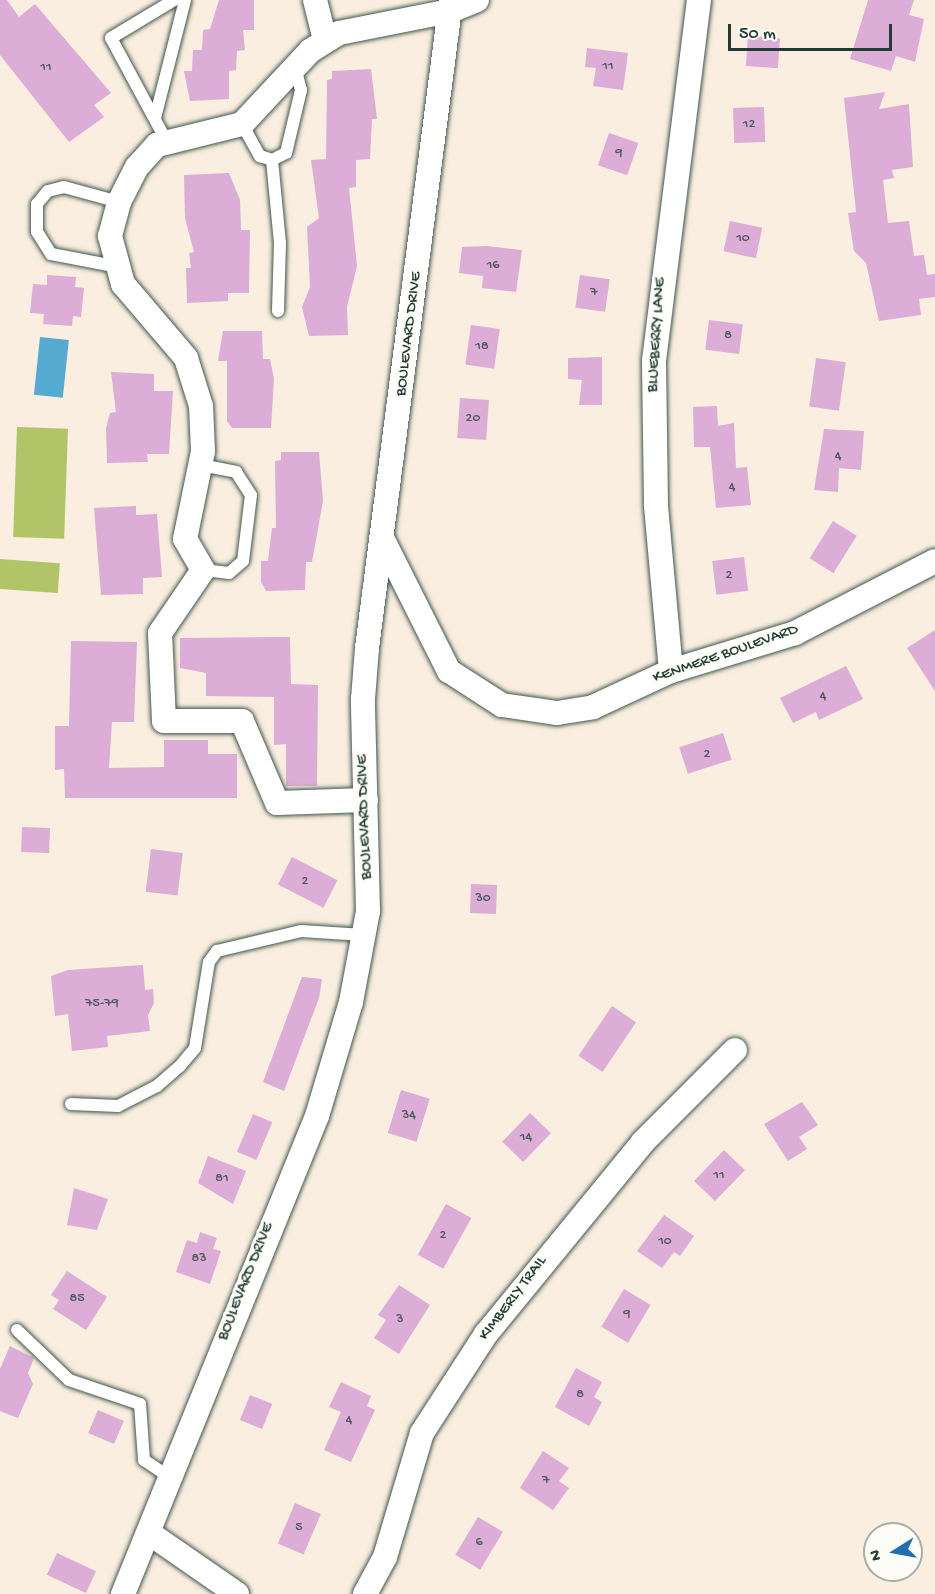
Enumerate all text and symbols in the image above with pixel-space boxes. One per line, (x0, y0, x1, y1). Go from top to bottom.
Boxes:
scale bar (731, 12, 894, 50)
text: 50 m (739, 24, 776, 45)
house number: 11 (602, 59, 614, 75)
house number: 11 (40, 60, 52, 76)
house number: 12 (743, 117, 755, 133)
house number: 9 (615, 146, 623, 162)
house number: 10 (736, 231, 750, 247)
house number: 16 (487, 258, 499, 274)
street label: BOULEVARD DRIVE (393, 271, 427, 397)
street label: BLUEBERRY LANE (644, 277, 672, 393)
house number: 7 (590, 285, 598, 301)
house number: 8 (724, 328, 732, 344)
house number: 18 (475, 339, 489, 355)
house number: 20 (466, 411, 480, 427)
house number: 4 (835, 449, 841, 465)
house number: 4 (729, 480, 735, 496)
house number: 2 (726, 568, 732, 584)
street label: KENMERE BOULEVARD (651, 621, 801, 689)
house number: 4 (820, 689, 826, 705)
house number: 2 (704, 747, 710, 763)
street label: BOULEVARD DRIVE (354, 754, 378, 880)
house number: 2 (302, 874, 308, 890)
house number: 30 (475, 891, 491, 907)
house number: 75-79 (85, 996, 119, 1012)
house number: 34 (402, 1108, 416, 1124)
house number: 14 (520, 1130, 532, 1146)
house number: 11 (713, 1168, 725, 1184)
house number: 81 (215, 1171, 229, 1187)
street label: BOULEVARD DRIVE (215, 1220, 279, 1344)
house number: 2 (440, 1228, 446, 1244)
house number: 10 (658, 1234, 672, 1250)
house number: 83 (192, 1251, 206, 1267)
street label: KIMBERLY TRAIL (476, 1253, 552, 1345)
house number: 85 (69, 1291, 85, 1307)
house number: 9 (623, 1307, 631, 1323)
house number: 3 (396, 1312, 404, 1328)
house number: 8 (576, 1387, 584, 1403)
house number: 4 (346, 1413, 352, 1429)
house number: 7 (542, 1473, 550, 1489)
house number: 5 (295, 1520, 303, 1536)
north arrow (863, 1522, 923, 1582)
house number: 6 (475, 1535, 483, 1551)
text: N (866, 1548, 887, 1562)

